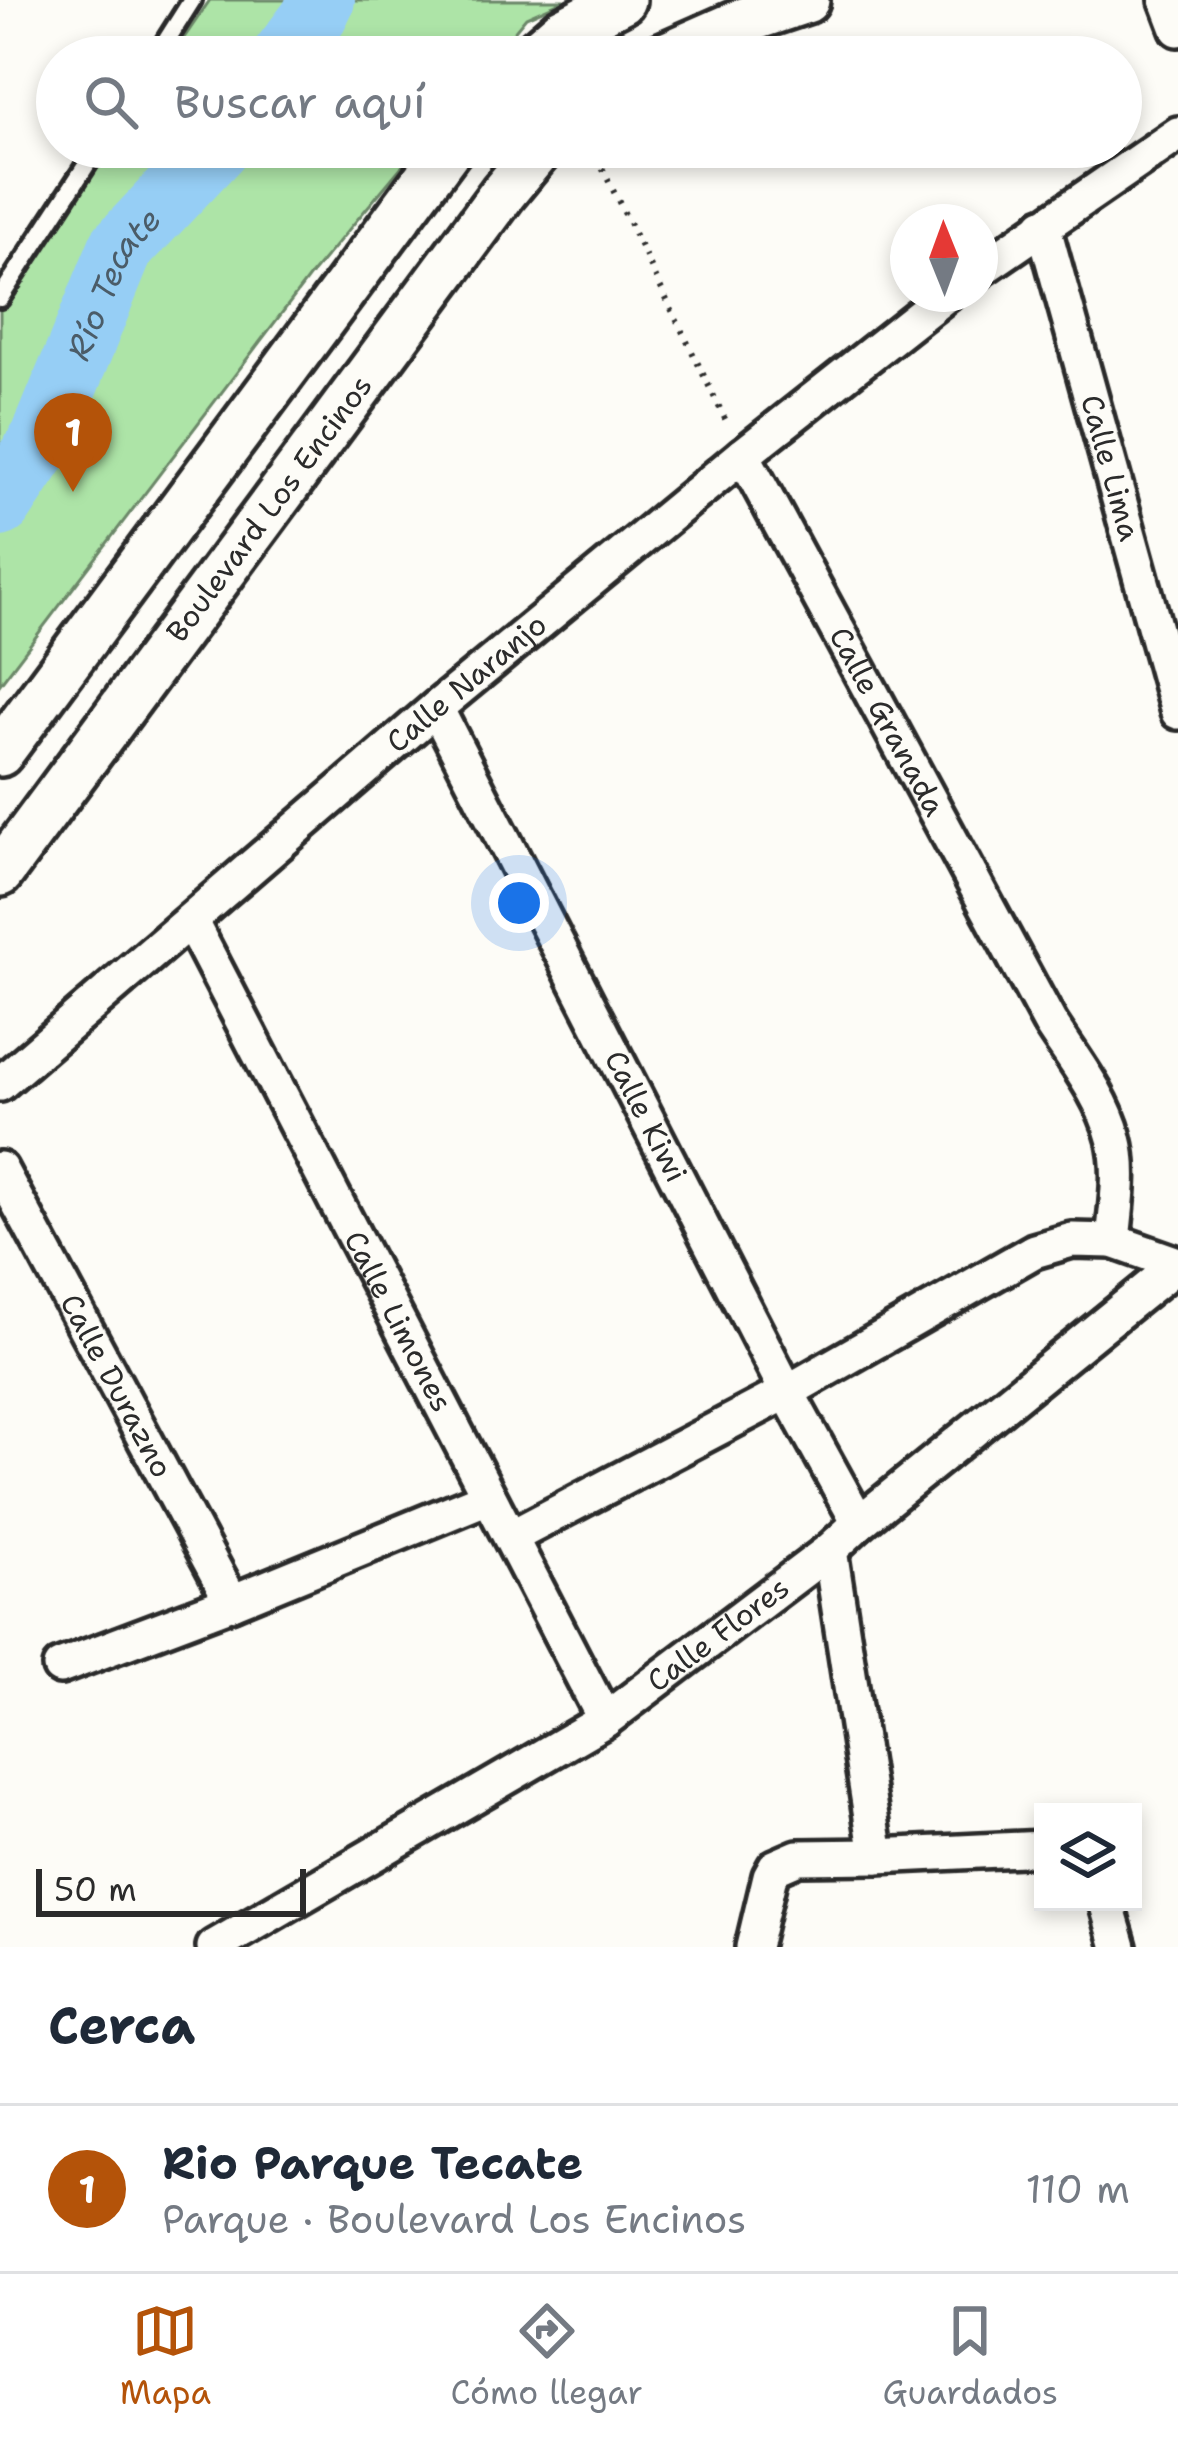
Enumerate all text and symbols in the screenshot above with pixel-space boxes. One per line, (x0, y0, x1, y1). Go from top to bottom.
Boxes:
search box (36, 36, 1142, 168)
icon: search (78, 69, 144, 135)
text: Buscar aquí (174, 72, 426, 132)
water label: Río Tecate (56, 198, 171, 367)
north arrow (890, 204, 998, 312)
street label: Boulevard Los Encinos (157, 367, 381, 650)
street label: Calle Lima (1071, 390, 1151, 546)
pin: 1 (34, 393, 112, 492)
street label: Calle Naranjo (377, 604, 555, 762)
street label: Calle Granada (820, 619, 956, 824)
your location (489, 873, 549, 933)
street label: Calle Kiwi (595, 1043, 697, 1189)
street label: Calle Limones (335, 1224, 463, 1419)
street label: Calle Durazno (51, 1286, 183, 1485)
street label: Calle Flores (638, 1567, 797, 1701)
map controls (1034, 1803, 1142, 1911)
button: layers (1034, 1803, 1142, 1911)
scale bar (36, 1863, 306, 1916)
text: 50 m (54, 1867, 137, 1912)
text: Cerca (48, 1991, 195, 2059)
text: Rio Parque Tecate (162, 2133, 583, 2193)
text: 1 (78, 2163, 96, 2215)
text: 110 m (1026, 2163, 1130, 2215)
text: Parque · Boulevard Los Encinos (162, 2193, 746, 2245)
tab: Mapa (120, 2298, 211, 2415)
tab: Cómo llegar (451, 2298, 643, 2415)
tab: Guardados (883, 2298, 1058, 2415)

